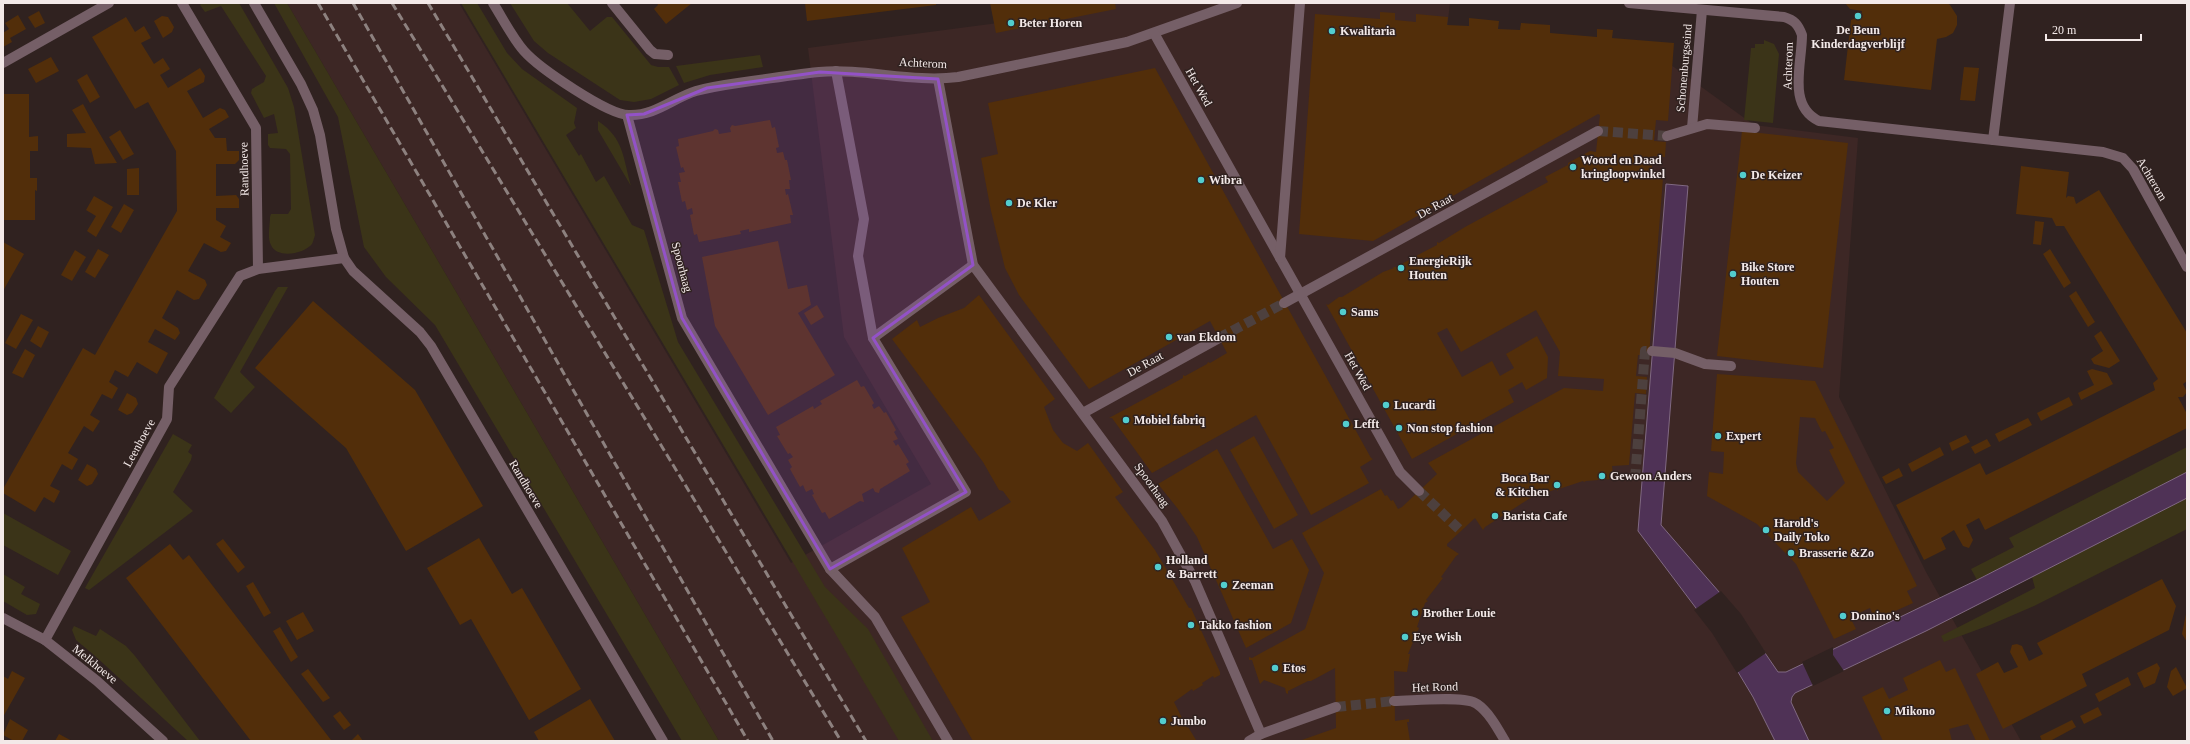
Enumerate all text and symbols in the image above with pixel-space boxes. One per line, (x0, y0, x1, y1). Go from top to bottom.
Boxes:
marker: De Beun Kinderdagverblijf (1853, 11, 1863, 21)
place label: Beter Horen (1019, 16, 1083, 30)
scale bar (2046, 16, 2141, 42)
marker: Beter Horen (1006, 18, 1016, 28)
street label: Schonenburgseind (1673, 23, 1695, 113)
place label: De Beun Kinderdagverblijf (1811, 23, 1906, 51)
text: 20 m (2052, 23, 2077, 37)
place label: Kwalitaria (1340, 24, 1395, 38)
marker: Kwalitaria (1327, 26, 1337, 36)
street label: Achterom (1780, 41, 1796, 90)
street label: Achterom (899, 55, 948, 71)
street label: Het Wed (1183, 65, 1215, 109)
street label: Randhoeve (237, 142, 251, 196)
place label: Woord en Daad kringloopwinkel (1581, 153, 1666, 181)
street label: Achterom (2134, 155, 2171, 204)
marker: Woord en Daad kringloopwinkel (1568, 162, 1578, 172)
place label: De Keizer (1751, 168, 1803, 182)
marker: De Keizer (1738, 170, 1748, 180)
place label: Wibra (1209, 173, 1242, 187)
marker: Wibra (1196, 175, 1206, 185)
street label: De Raat (1415, 190, 1456, 222)
place label: De Kler (1017, 196, 1058, 210)
marker: De Kler (1004, 198, 1014, 208)
street label: Spoorhaag (669, 240, 695, 294)
place label: EnergieRijk Houten (1409, 254, 1472, 282)
place label: Bike Store Houten (1741, 260, 1795, 288)
marker: EnergieRijk Houten (1396, 263, 1406, 273)
marker: Bike Store Houten (1728, 269, 1738, 279)
place label: Sams (1351, 305, 1379, 319)
marker: Sams (1338, 307, 1348, 317)
place label: van Ekdom (1177, 330, 1236, 344)
marker: van Ekdom (1164, 332, 1174, 342)
street label: De Raat (1125, 348, 1166, 380)
street label: Het Wed (1342, 349, 1374, 393)
place label: Lucardi (1394, 398, 1436, 412)
marker: Lucardi (1381, 400, 1391, 410)
place label: Mobiel fabriq (1134, 413, 1205, 427)
marker: Mobiel fabriq (1121, 415, 1131, 425)
street label: Leenhoeve (120, 417, 158, 469)
place label: Lefft (1354, 417, 1379, 431)
marker: Lefft (1341, 419, 1351, 429)
place label: Non stop fashion (1407, 421, 1493, 435)
marker: Non stop fashion (1394, 423, 1404, 433)
place label: Expert (1726, 429, 1761, 443)
marker: Expert (1713, 431, 1723, 441)
street label: Randhoeve (506, 457, 546, 511)
street label: Spoorhaag (1131, 460, 1173, 510)
place label: Gewoon Anders (1610, 469, 1692, 483)
place label: Boca Bar & Kitchen (1495, 471, 1550, 499)
marker: Gewoon Anders (1597, 471, 1607, 481)
marker: Boca Bar & Kitchen (1552, 480, 1562, 490)
place label: Barista Cafe (1503, 509, 1568, 523)
marker: Barista Cafe (1490, 511, 1500, 521)
place label: Harold's Daily Toko (1774, 516, 1830, 544)
marker: Harold's Daily Toko (1761, 525, 1771, 535)
place label: Brasserie &Zo (1799, 546, 1874, 560)
marker: Brasserie &Zo (1786, 548, 1796, 558)
place label: Holland & Barrett (1166, 553, 1217, 581)
marker: Holland & Barrett (1153, 562, 1163, 572)
place label: Zeeman (1232, 578, 1274, 592)
marker: Zeeman (1219, 580, 1229, 590)
place label: Brother Louie (1423, 606, 1496, 620)
marker: Brother Louie (1410, 608, 1420, 618)
place label: Domino's (1851, 609, 1900, 623)
marker: Domino's (1838, 611, 1848, 621)
place label: Takko fashion (1199, 618, 1272, 632)
marker: Takko fashion (1186, 620, 1196, 630)
place label: Eye Wish (1413, 630, 1462, 644)
marker: Eye Wish (1400, 632, 1410, 642)
street label: Melkhoeve (70, 642, 120, 686)
place label: Etos (1283, 661, 1306, 675)
marker: Etos (1270, 663, 1280, 673)
street label: Het Rond (1412, 679, 1458, 695)
place label: Mikono (1895, 704, 1935, 718)
marker: Mikono (1882, 706, 1892, 716)
place label: Jumbo (1171, 714, 1206, 728)
marker: Jumbo (1158, 716, 1168, 726)

